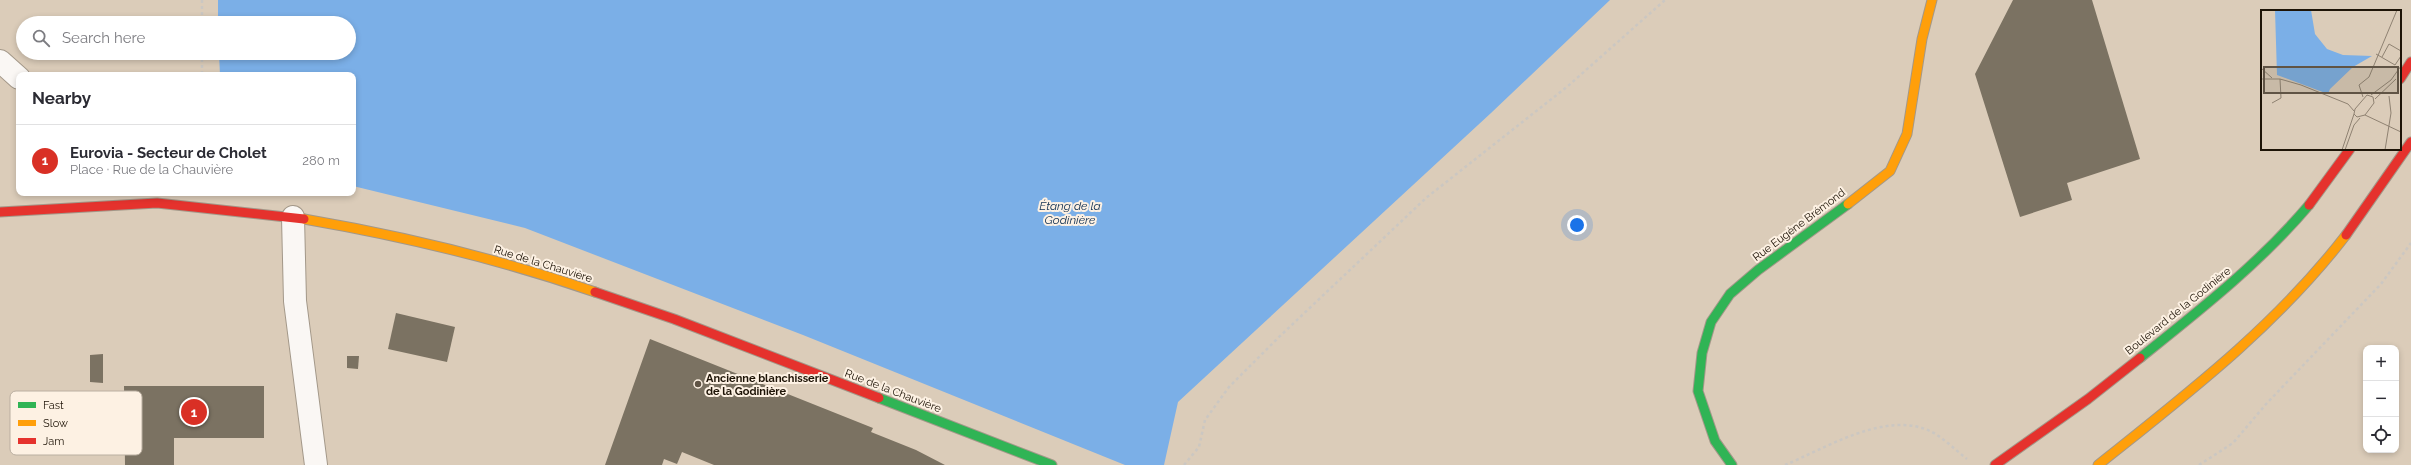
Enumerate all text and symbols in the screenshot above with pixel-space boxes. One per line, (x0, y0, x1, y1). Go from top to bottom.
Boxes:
inset map (2261, 10, 2401, 150)
search box (16, 16, 356, 60)
icon: search (30, 27, 52, 49)
text: Search here (62, 29, 145, 47)
text: Nearby (32, 88, 91, 108)
text: Eurovia - Secteur de Cholet (70, 144, 267, 162)
text: 1 (42, 153, 48, 168)
text: 280 m (302, 153, 340, 168)
text: Place · Rue de la Chauvière (70, 162, 233, 177)
street label: Rue Eugène Brémond (1750, 186, 1848, 264)
water label: Étang de la Godinière (1039, 199, 1101, 227)
your location (1567, 215, 1587, 235)
street label: Rue de la Chauvière (492, 243, 594, 285)
street label: Boulevard de la Godinière (2123, 264, 2234, 358)
map controls (2363, 345, 2399, 453)
button: + (2363, 345, 2399, 381)
street label: Rue de la Chauvière (843, 367, 944, 416)
place label: Ancienne blanchisserie de la Godinière (706, 372, 829, 398)
marker: Ancienne blanchisserie de la Godinière (693, 379, 703, 389)
button: − (2363, 381, 2399, 417)
legend (10, 391, 142, 455)
pin: 1 (181, 397, 207, 427)
text: Fast (43, 399, 64, 412)
text: Slow (43, 417, 68, 430)
button: locate (2363, 417, 2399, 453)
text: Jam (43, 435, 64, 448)

